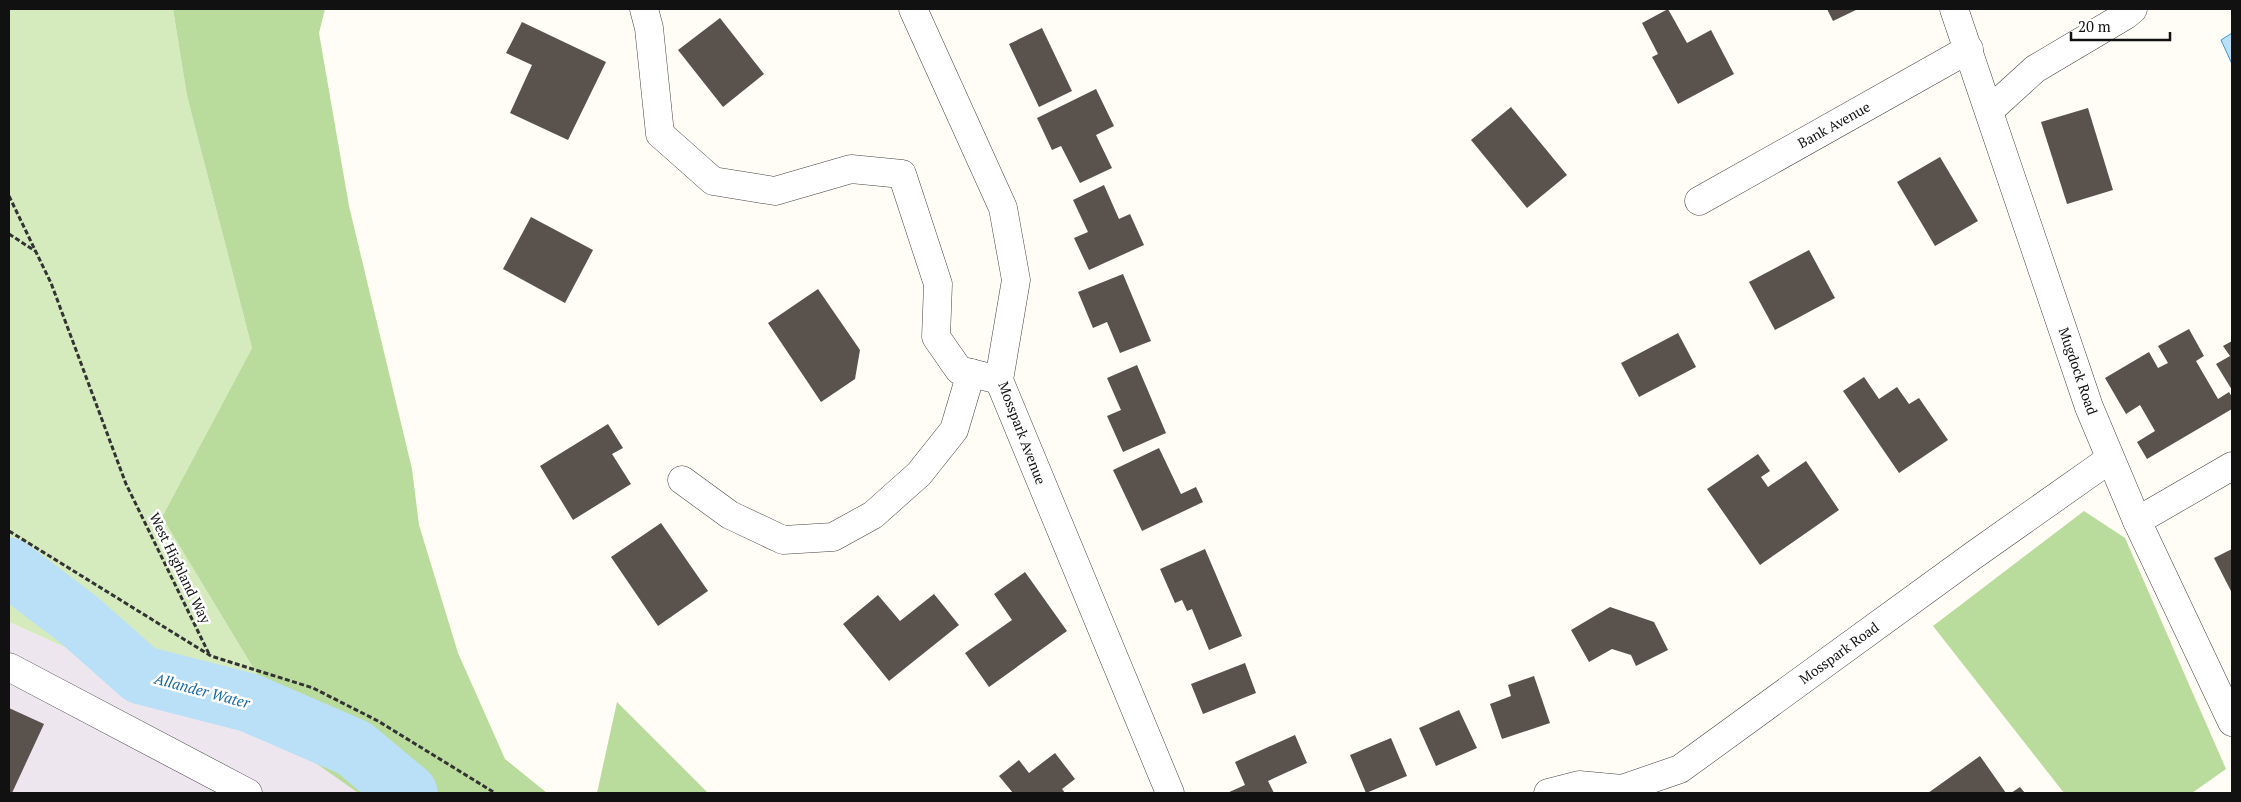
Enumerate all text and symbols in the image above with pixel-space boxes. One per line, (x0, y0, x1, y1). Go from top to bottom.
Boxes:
scale bar (2071, 10, 2170, 42)
text: 20 m (2078, 16, 2111, 36)
street label: Bank Avenue (1794, 97, 1873, 152)
street label: Mugdock Road (2055, 325, 2102, 417)
street label: Mosspark Avenue (994, 379, 1051, 487)
street label: West Highland Way (145, 509, 216, 627)
street label: Mosspark Road (1795, 617, 1883, 688)
water label: Allander Water (151, 667, 253, 713)

